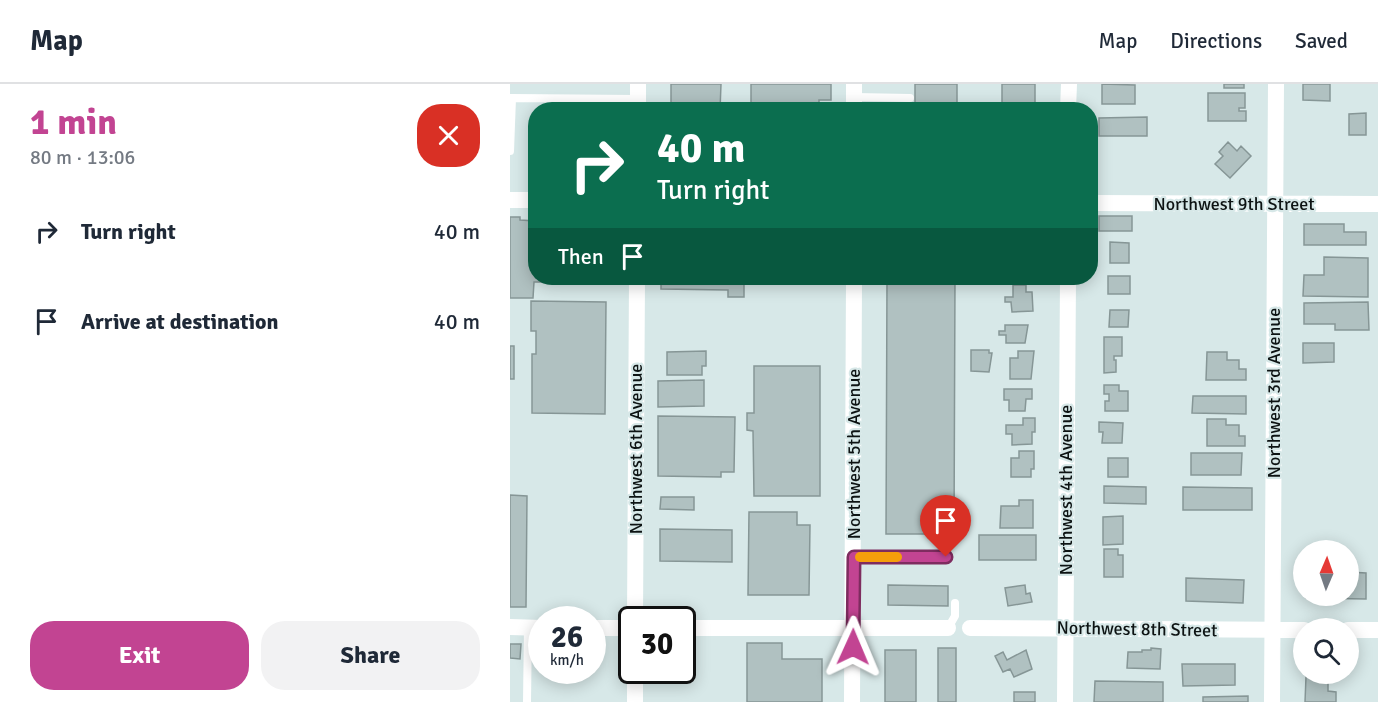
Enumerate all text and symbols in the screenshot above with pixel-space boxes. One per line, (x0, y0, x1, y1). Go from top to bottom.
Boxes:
text: Map (30, 24, 83, 58)
text: Map (1099, 28, 1137, 54)
text: Directions (1170, 28, 1262, 54)
text: Saved (1295, 28, 1348, 54)
text: 1 min (30, 100, 117, 145)
button: close (417, 104, 480, 167)
text: 40 m (657, 123, 746, 174)
icon: right (558, 126, 636, 204)
text: 80 m · 13:06 (30, 145, 135, 170)
text: Turn right (657, 174, 770, 207)
street label: Northwest 9th Street (1153, 193, 1315, 215)
icon: right (30, 215, 63, 248)
text: Turn right (81, 218, 176, 245)
text: 40 m (434, 218, 480, 245)
icon: arrive (616, 240, 649, 273)
text: Then (558, 243, 604, 270)
icon: arrive (30, 305, 63, 338)
text: Arrive at destination (81, 308, 278, 335)
text: 40 m (434, 308, 480, 335)
street label: Northwest 3rd Avenue (1263, 308, 1285, 478)
street label: Northwest 6th Avenue (625, 364, 647, 534)
street label: Northwest 5th Avenue (843, 369, 865, 539)
street label: Northwest 4th Avenue (1055, 405, 1077, 575)
pin (920, 495, 971, 557)
icon: arrive (929, 504, 962, 537)
north arrow (1293, 540, 1359, 606)
map controls (1293, 540, 1359, 684)
speed limit sign: 30 (618, 606, 696, 684)
position arrow (821, 615, 885, 679)
street label: Northwest 8th Street (1056, 617, 1218, 641)
button: search (1293, 618, 1359, 684)
text: 26 (551, 619, 583, 656)
button: Exit (30, 621, 249, 690)
button: Share (261, 621, 480, 690)
text: km/h (550, 651, 584, 669)

